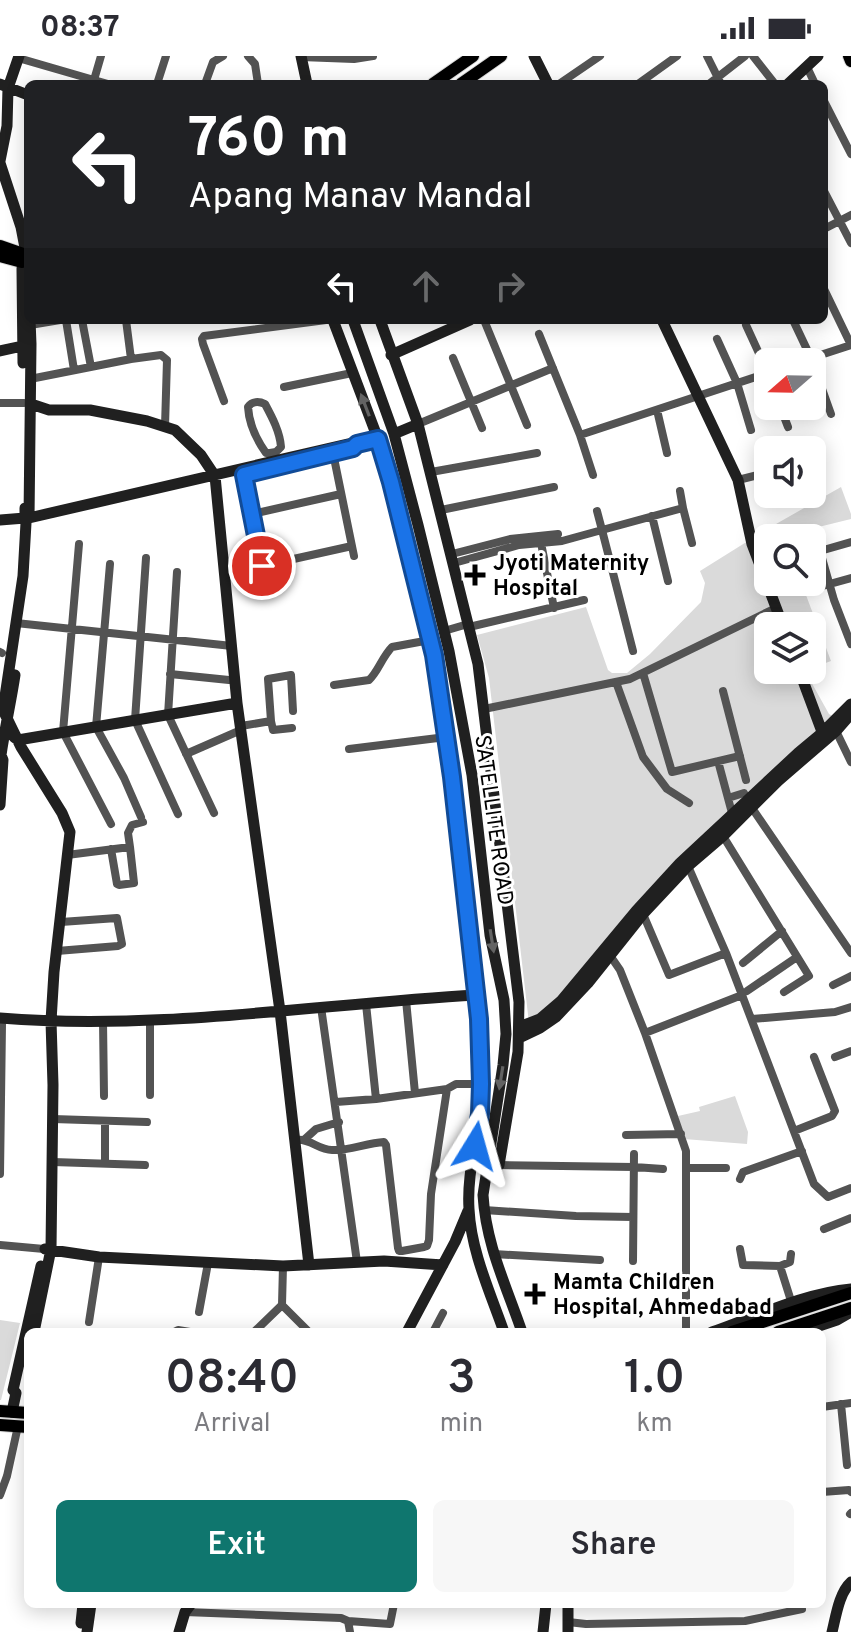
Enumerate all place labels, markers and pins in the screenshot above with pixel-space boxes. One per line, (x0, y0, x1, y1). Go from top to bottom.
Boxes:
pin (228, 532, 296, 600)
place label: Jyoti Maternity Hospital (493, 551, 649, 603)
marker: Jyoti Maternity Hospital (464, 564, 486, 586)
place label: Mamta Children Hospital, Ahmedabad (553, 1270, 772, 1322)
marker: Mamta Children Hospital, Ahmedabad (524, 1283, 546, 1305)

